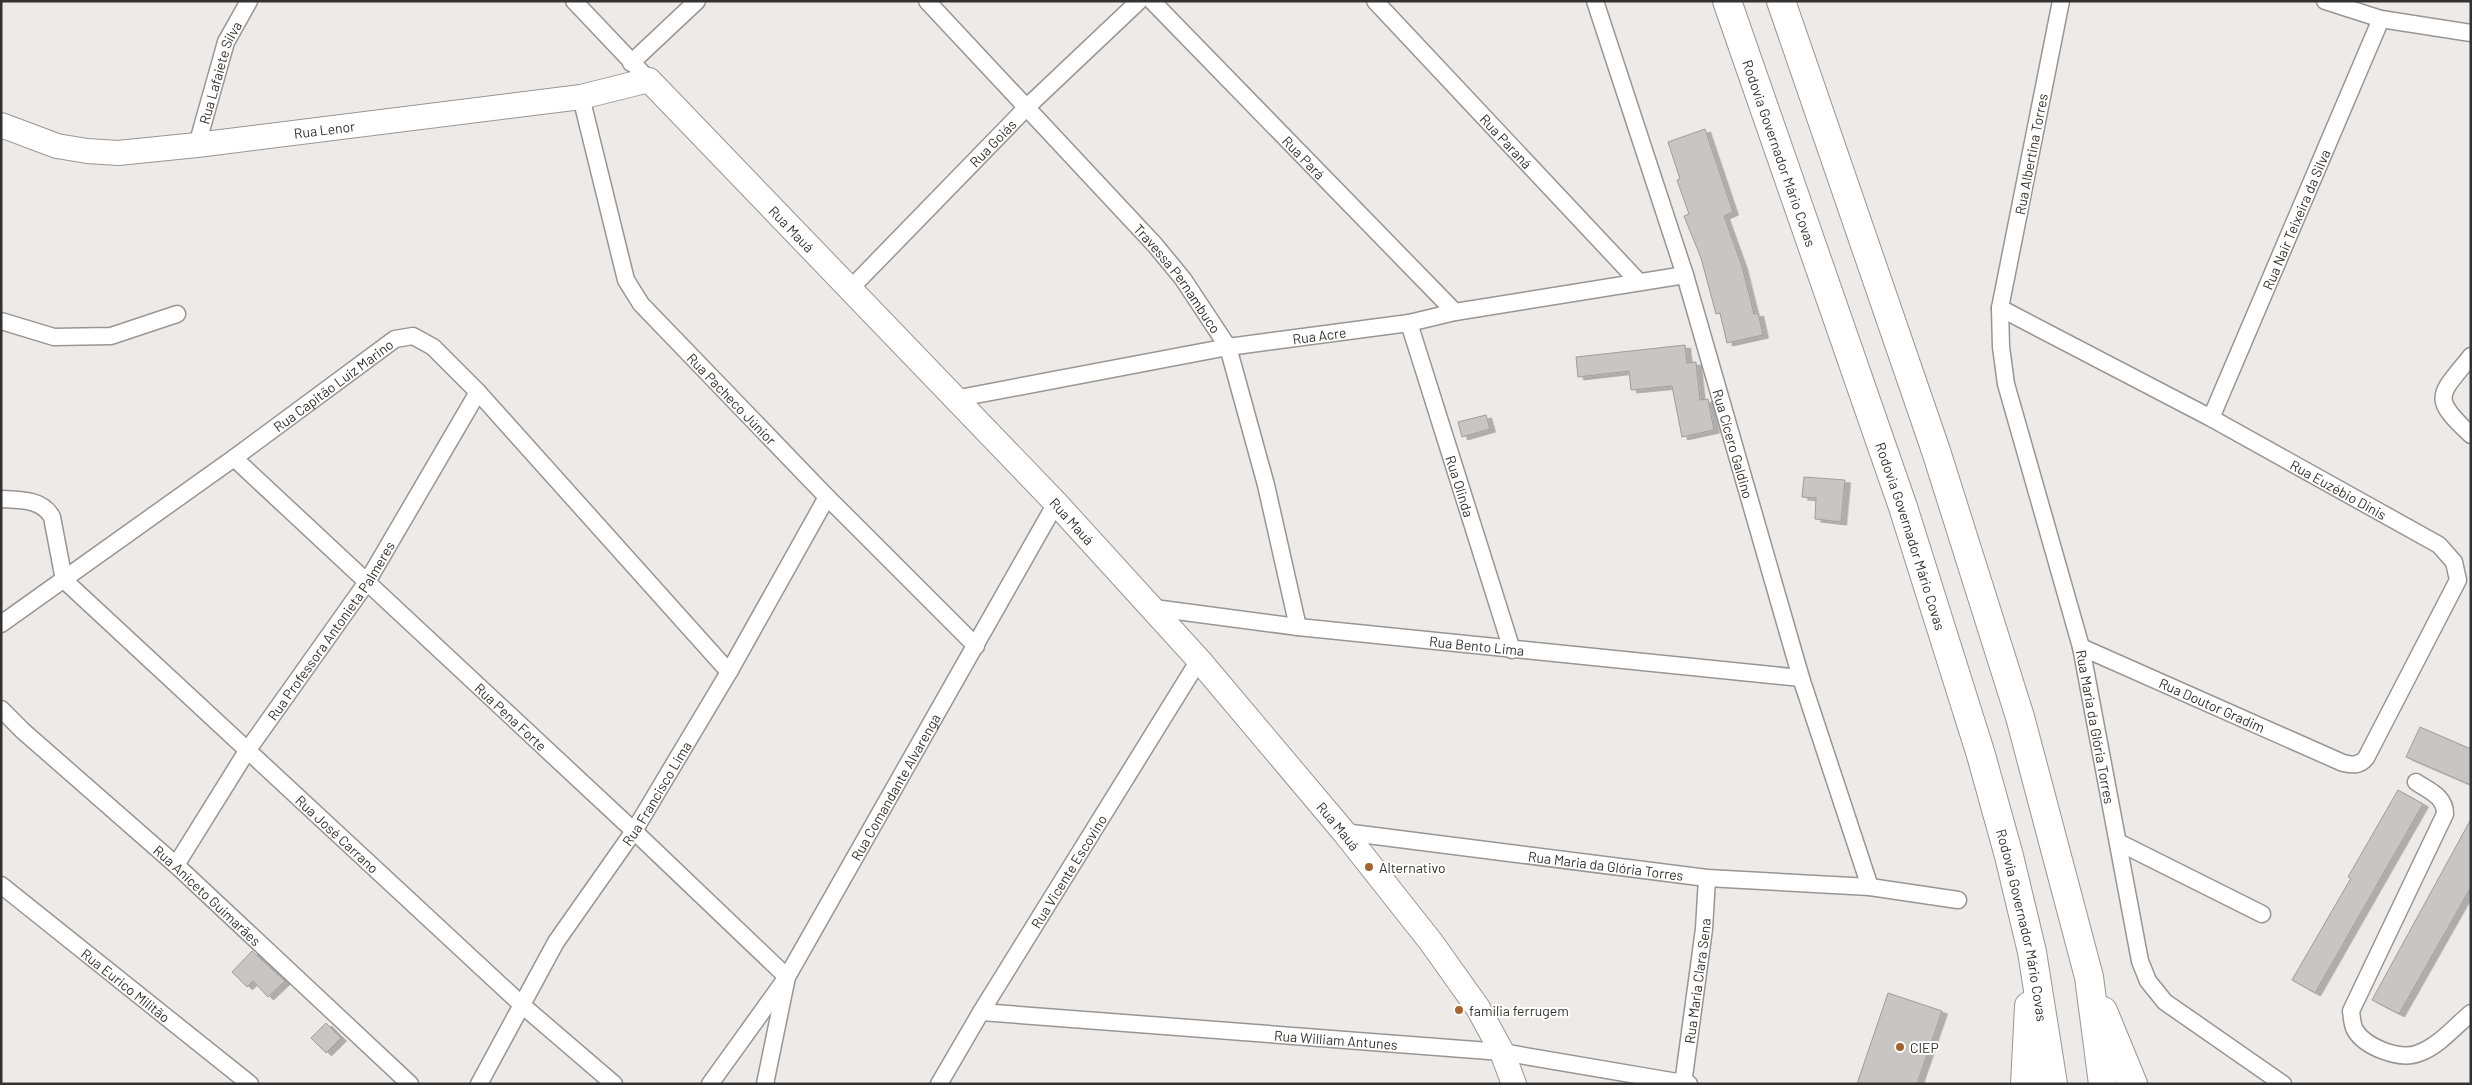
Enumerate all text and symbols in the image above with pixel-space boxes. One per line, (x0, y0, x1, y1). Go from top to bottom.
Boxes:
street label: Rua Lafaiete Silva (195, 18, 245, 126)
street label: Rodovia Governador Mário Covas (1740, 57, 1820, 249)
street label: Rua Albertina Torres (2011, 92, 2051, 216)
street label: Rua Paraná (1477, 110, 1536, 172)
street label: Rua Goiás (965, 115, 1019, 170)
street label: Rua Lenor (293, 117, 356, 141)
street label: Rua Pará (1279, 132, 1329, 182)
street label: Rua Nair Teixeira da Silva (2258, 146, 2333, 292)
street label: Rua Mauá (766, 202, 818, 255)
street label: Travessa Pernambuco (1131, 220, 1225, 336)
street label: Rua Acre (1291, 323, 1347, 347)
street label: Rua Capitão Luiz Marino (270, 335, 396, 435)
street label: Rua Pacheco Júnior (684, 349, 780, 448)
street label: Rua Cícero Galdino (1710, 387, 1757, 500)
street label: Rodovia Governador Mário Covas (1873, 440, 1950, 633)
street label: Rua Olinda (1443, 453, 1478, 519)
street label: Rua Euzébio Dinis (2287, 455, 2390, 523)
street label: Rua Mauá (1047, 494, 1098, 548)
street label: Rua Professora Antonieta Palmeres (263, 538, 398, 723)
street label: Rua Bento Lima (1428, 632, 1525, 658)
street label: Rua Maria da Glória Torres (2073, 648, 2119, 805)
street label: Rua Doutor Gradim (2157, 674, 2267, 736)
street label: Rua Pena Forte (472, 679, 551, 754)
street label: Rua Comandante Alvarenga (847, 710, 943, 863)
street label: Rua Francisco Lima (618, 738, 694, 849)
street label: Rua José Carrano (293, 791, 382, 876)
street label: Rua Mauá (1314, 798, 1364, 854)
street label: Rua Vicente Escovino (1027, 811, 1110, 931)
street label: Rodovia Governador Mário Covas (1993, 827, 2051, 1023)
street label: Rua Aniceto Guimarães (150, 841, 265, 949)
street label: Rua Maria da Glória Torres (1527, 847, 1685, 883)
place label: Alternativo (1379, 859, 1446, 876)
marker: Alternativo (1363, 861, 1375, 873)
street label: Rua Maria Clara Sena (1680, 918, 1713, 1045)
street label: Rua Eurico Militão (78, 944, 174, 1025)
place label: familia ferrugem (1469, 1002, 1569, 1019)
marker: familia ferrugem (1453, 1004, 1465, 1016)
street label: Rua William Antunes (1274, 1026, 1399, 1052)
place label: CIEP (1910, 1039, 1939, 1056)
marker: CIEP (1894, 1041, 1906, 1053)

